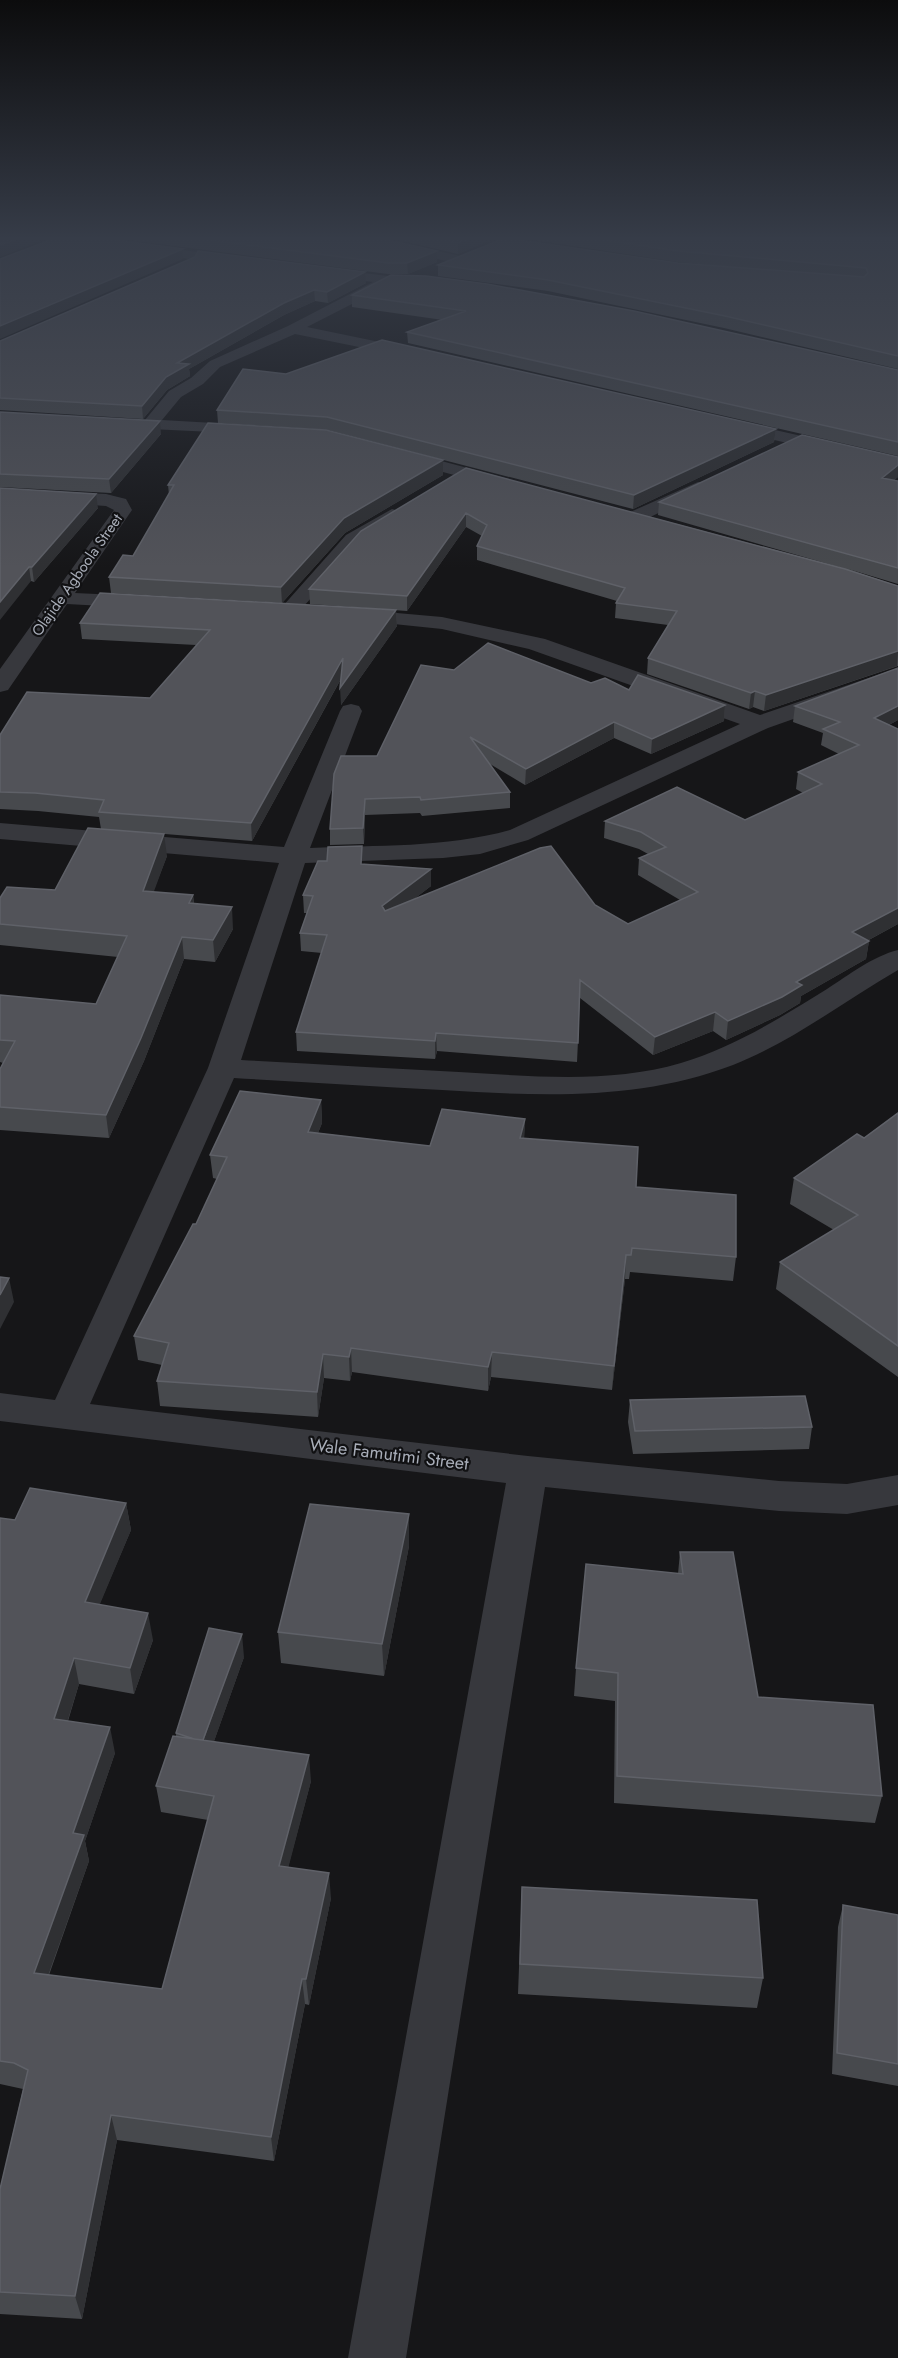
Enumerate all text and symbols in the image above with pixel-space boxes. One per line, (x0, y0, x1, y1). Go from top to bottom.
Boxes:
street label: Olajide Agboola Street (26, 509, 128, 641)
street label: Wale Famutimi Street (308, 1431, 471, 1477)

